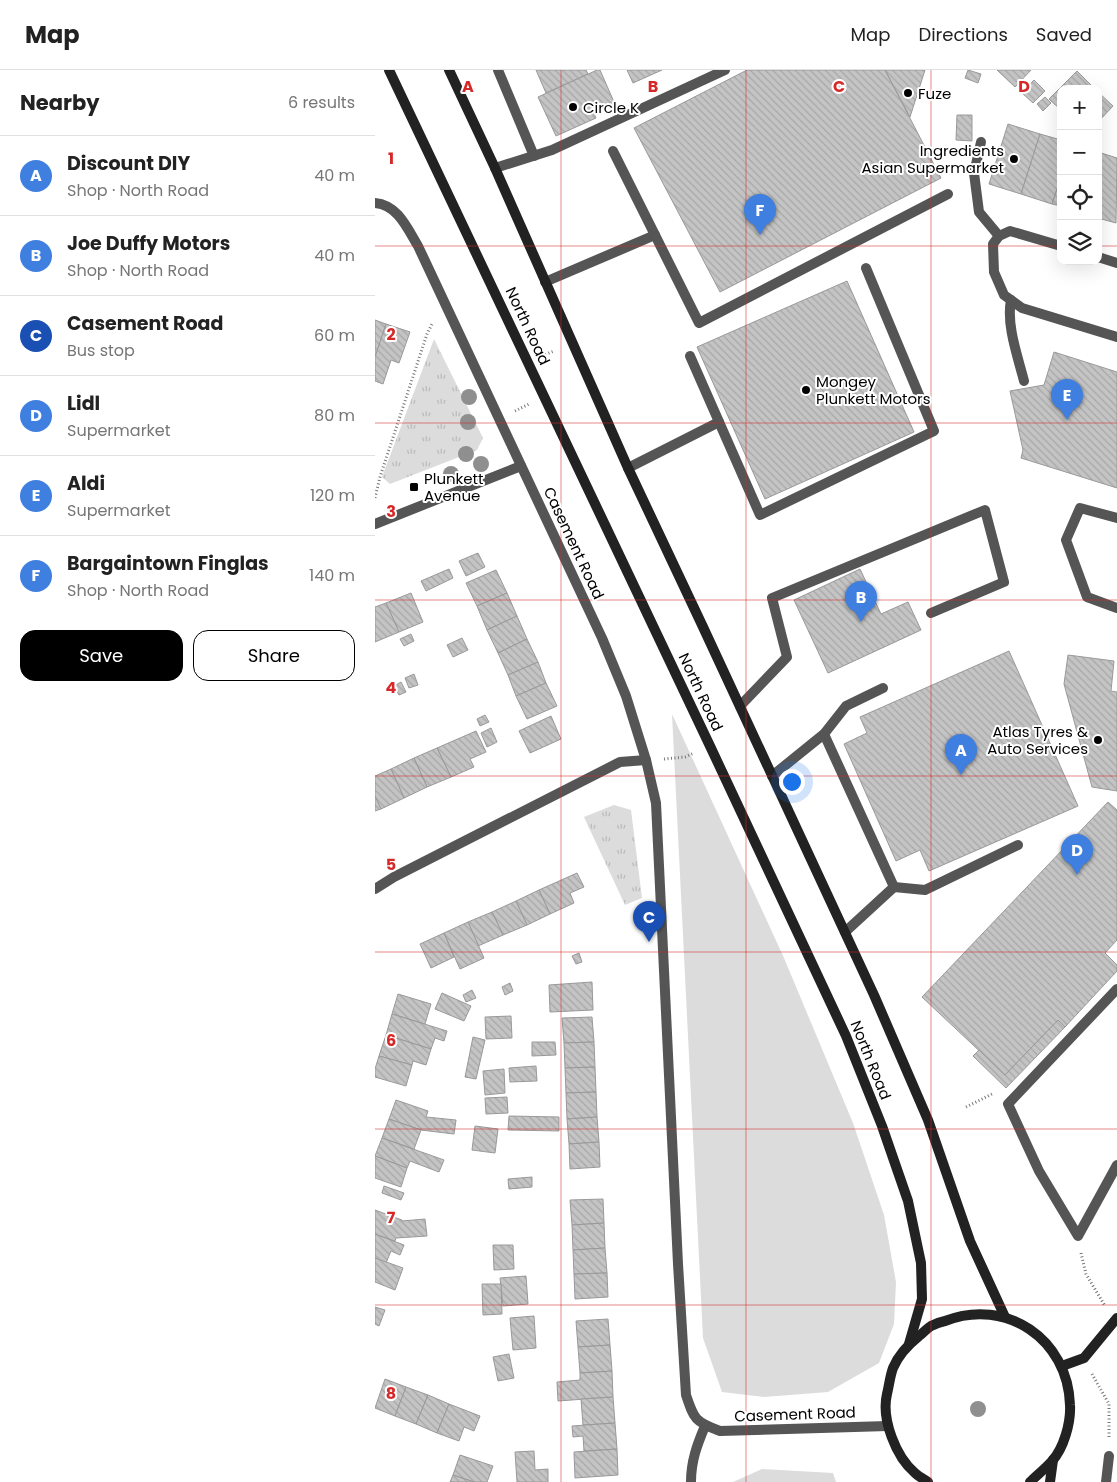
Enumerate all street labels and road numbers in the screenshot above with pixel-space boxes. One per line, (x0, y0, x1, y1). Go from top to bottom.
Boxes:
street label: North Road (501, 284, 555, 368)
street label: Casement Road (539, 483, 609, 603)
street label: North Road (674, 650, 728, 734)
street label: North Road (846, 1017, 896, 1103)
street label: Casement Road (734, 1401, 856, 1427)

